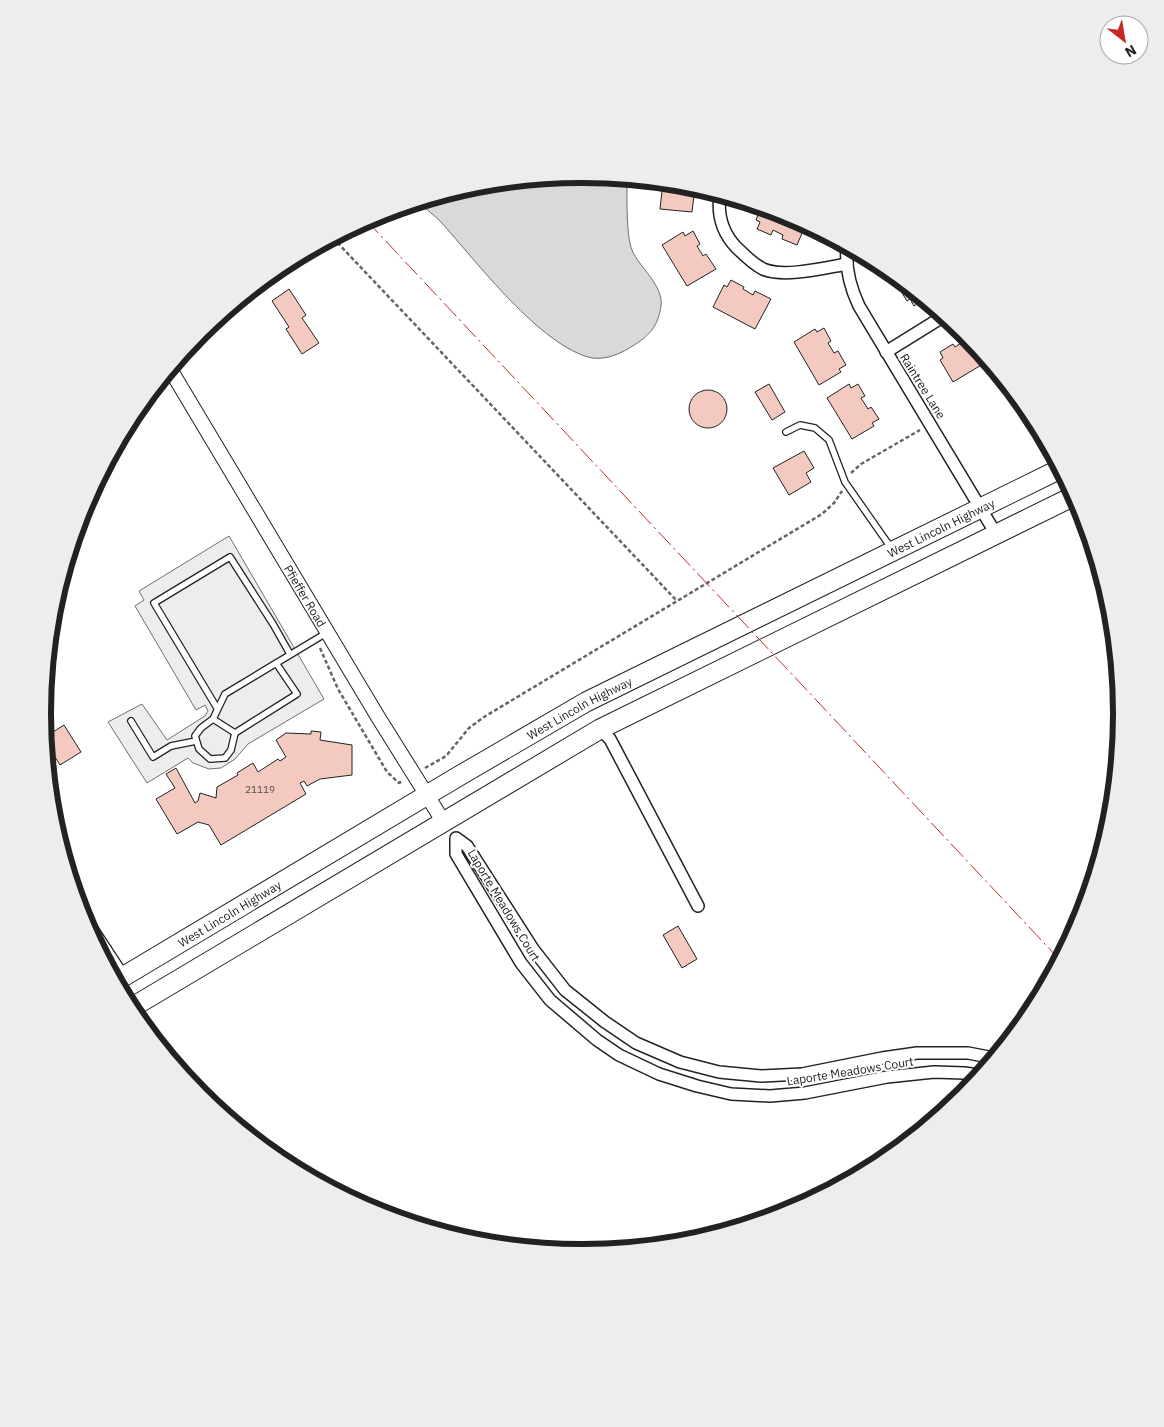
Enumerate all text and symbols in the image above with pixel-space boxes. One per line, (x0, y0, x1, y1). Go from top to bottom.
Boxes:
north arrow (1099, 15, 1149, 65)
text: N (1122, 41, 1140, 61)
street label: Raintree Lane (897, 351, 949, 422)
street label: West Lincoln Highway (885, 495, 997, 560)
street label: Pfieffer Road (281, 562, 330, 629)
street label: West Lincoln Highway (524, 673, 634, 742)
house number: 21119 (245, 783, 275, 796)
street label: Laporte Meadows Court (465, 846, 543, 964)
street label: West Lincoln Highway (175, 877, 284, 950)
street label: Laporte Meadows Court (786, 1054, 914, 1088)

